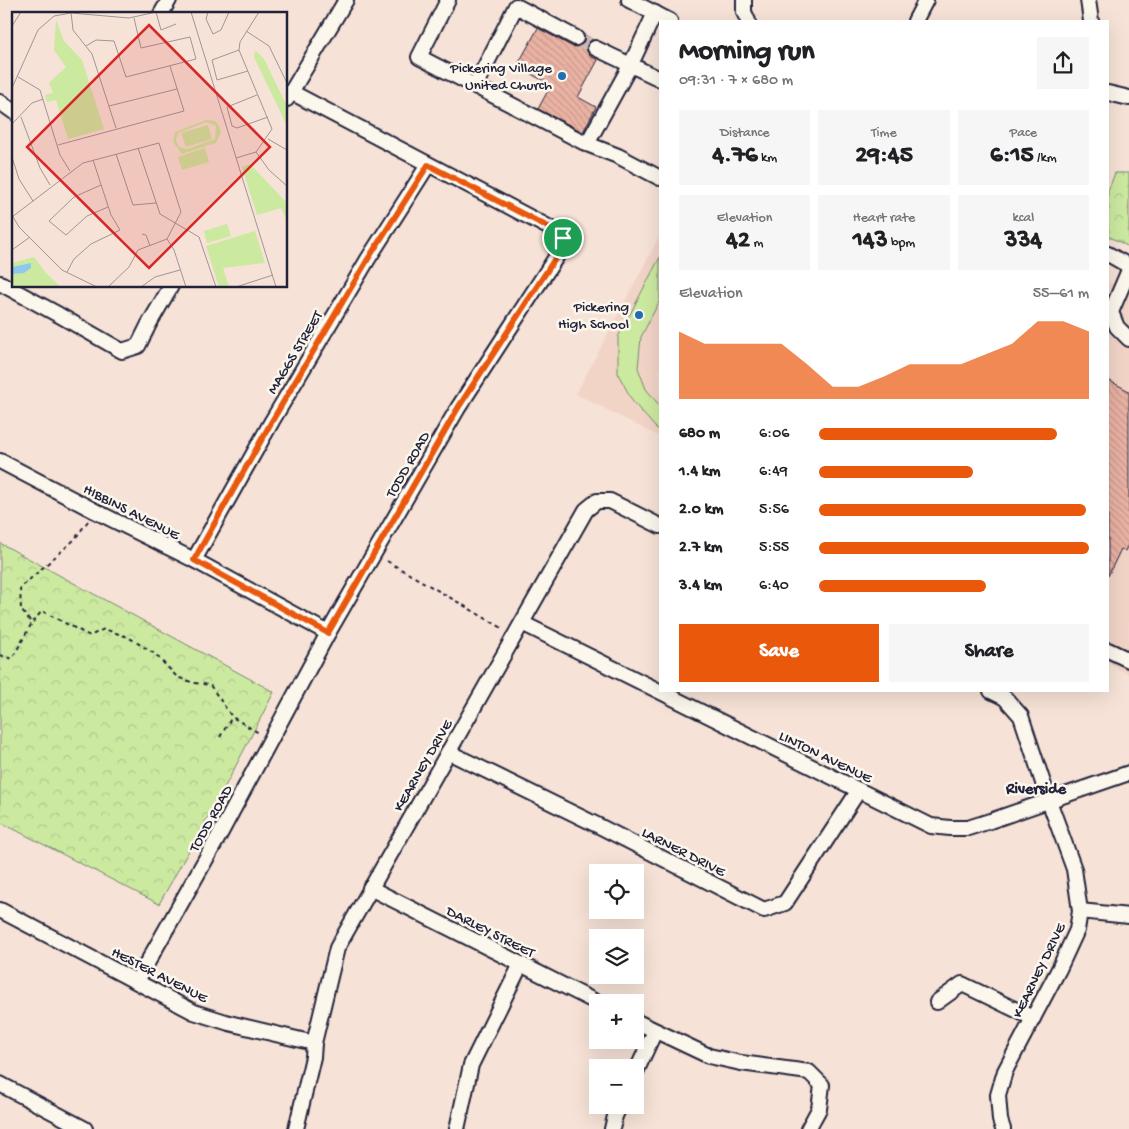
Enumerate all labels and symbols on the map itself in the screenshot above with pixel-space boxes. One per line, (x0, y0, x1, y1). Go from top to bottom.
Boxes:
inset map (12, 12, 288, 288)
place label: Pickering Village United Church (449, 60, 552, 95)
marker: Pickering Village United Church (556, 70, 568, 82)
pin (542, 217, 584, 259)
place label: Pickering High School (558, 299, 629, 334)
street label: MAGGS STREET (264, 307, 328, 398)
marker: Pickering High School (633, 309, 645, 321)
street label: TODD ROAD (382, 429, 435, 502)
street label: HIBBINS AVENUE (80, 481, 183, 545)
street label: KEARNEY DRIVE (390, 716, 458, 815)
street label: LINTON AVENUE (776, 727, 875, 788)
district label: Riverside (1005, 781, 1067, 800)
street label: TODD ROAD (186, 782, 238, 856)
street label: LARNER DRIVE (638, 824, 729, 882)
street label: DARLEY STREET (442, 902, 538, 963)
street label: KEARNEY DRIVE (1009, 920, 1071, 1021)
street label: HESTER AVENUE (108, 944, 211, 1008)

